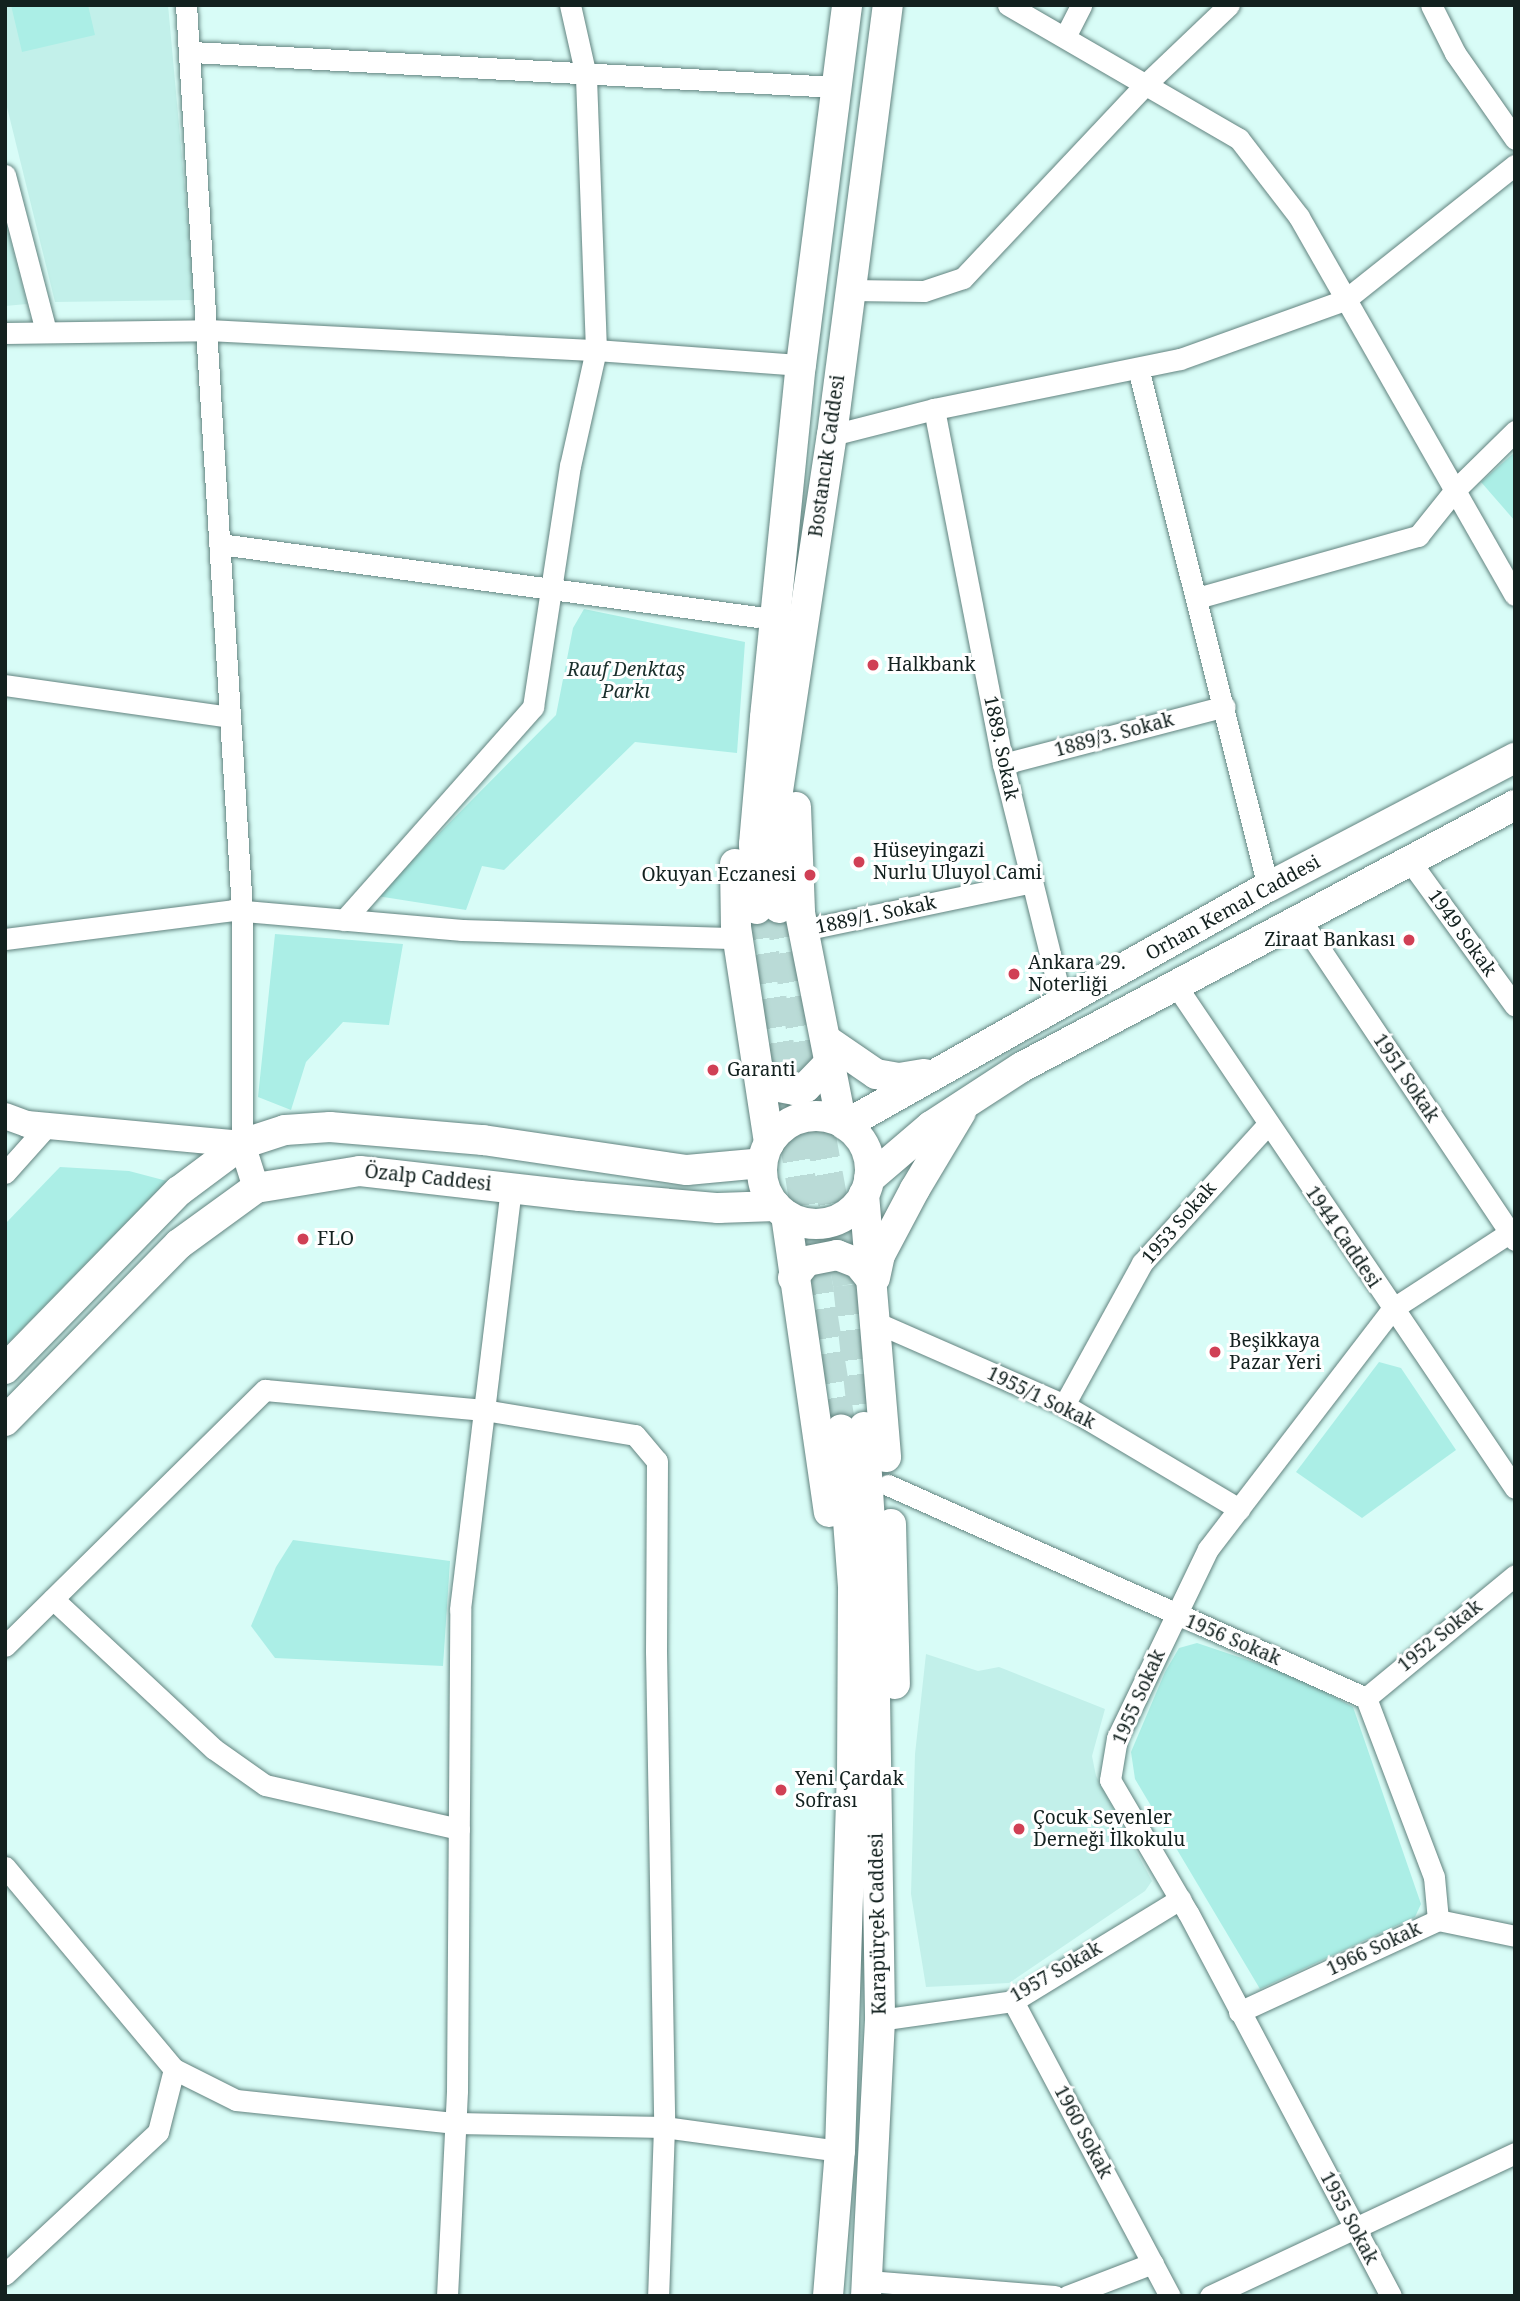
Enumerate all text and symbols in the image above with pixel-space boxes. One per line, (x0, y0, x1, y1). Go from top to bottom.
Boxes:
street label: Bostancık Caddesi (804, 373, 850, 539)
place label: Halkbank (887, 654, 976, 676)
marker: Halkbank (865, 657, 881, 673)
park label: Rauf Denktaş Parkı (567, 659, 685, 703)
street label: 1889. Sokak (979, 694, 1023, 802)
street label: 1889/3. Sokak (1052, 708, 1176, 762)
place label: Hüseyingazi Nurlu Uluyol Cami (873, 840, 1042, 884)
street label: Orhan Kemal Caddesi (1142, 850, 1324, 966)
marker: Hüseyingazi Nurlu Uluyol Cami (851, 854, 867, 870)
place label: Okuyan Eczanesi (641, 864, 796, 886)
marker: Okuyan Eczanesi (802, 867, 818, 883)
street label: 1949 Sokak (1423, 885, 1501, 981)
street label: 1889/1. Sokak (814, 891, 938, 939)
place label: Ziraat Bankası (1264, 929, 1395, 951)
marker: Ziraat Bankası (1401, 932, 1417, 948)
place label: Ankara 29. Noterliği (1028, 952, 1126, 996)
marker: Ankara 29. Noterliği (1006, 966, 1022, 982)
street label: 1951 Sokak (1368, 1029, 1444, 1127)
place label: Garanti (727, 1059, 796, 1081)
marker: Garanti (705, 1062, 721, 1078)
street label: Özalp Caddesi (363, 1160, 493, 1196)
street label: 1953 Sokak (1137, 1177, 1221, 1269)
street label: 1944 Caddesi (1301, 1182, 1385, 1292)
place label: FLO (317, 1228, 354, 1250)
marker: FLO (295, 1231, 311, 1247)
place label: Beşikkaya Pazar Yeri (1229, 1330, 1321, 1374)
marker: Beşikkaya Pazar Yeri (1207, 1344, 1223, 1360)
street label: 1955/1 Sokak (983, 1362, 1099, 1434)
street label: 1952 Sokak (1393, 1595, 1487, 1677)
street label: 1956 Sokak (1182, 1610, 1284, 1670)
street label: 1955 Sokak (1108, 1646, 1170, 1748)
place label: Yeni Çardak Sofrası (795, 1768, 904, 1812)
marker: Yeni Çardak Sofrası (773, 1782, 789, 1798)
place label: Çocuk Sevenler Derneği İlkokulu (1033, 1807, 1185, 1851)
marker: Çocuk Sevenler Derneği İlkokulu (1011, 1821, 1027, 1837)
street label: Karapürçek Caddesi (865, 1833, 891, 2015)
street label: 1966 Sokak (1323, 1917, 1425, 1981)
street label: 1957 Sokak (1006, 1937, 1106, 2007)
street label: 1960 Sokak (1049, 2082, 1117, 2182)
street label: 1955 Sokak (1315, 2168, 1383, 2268)

